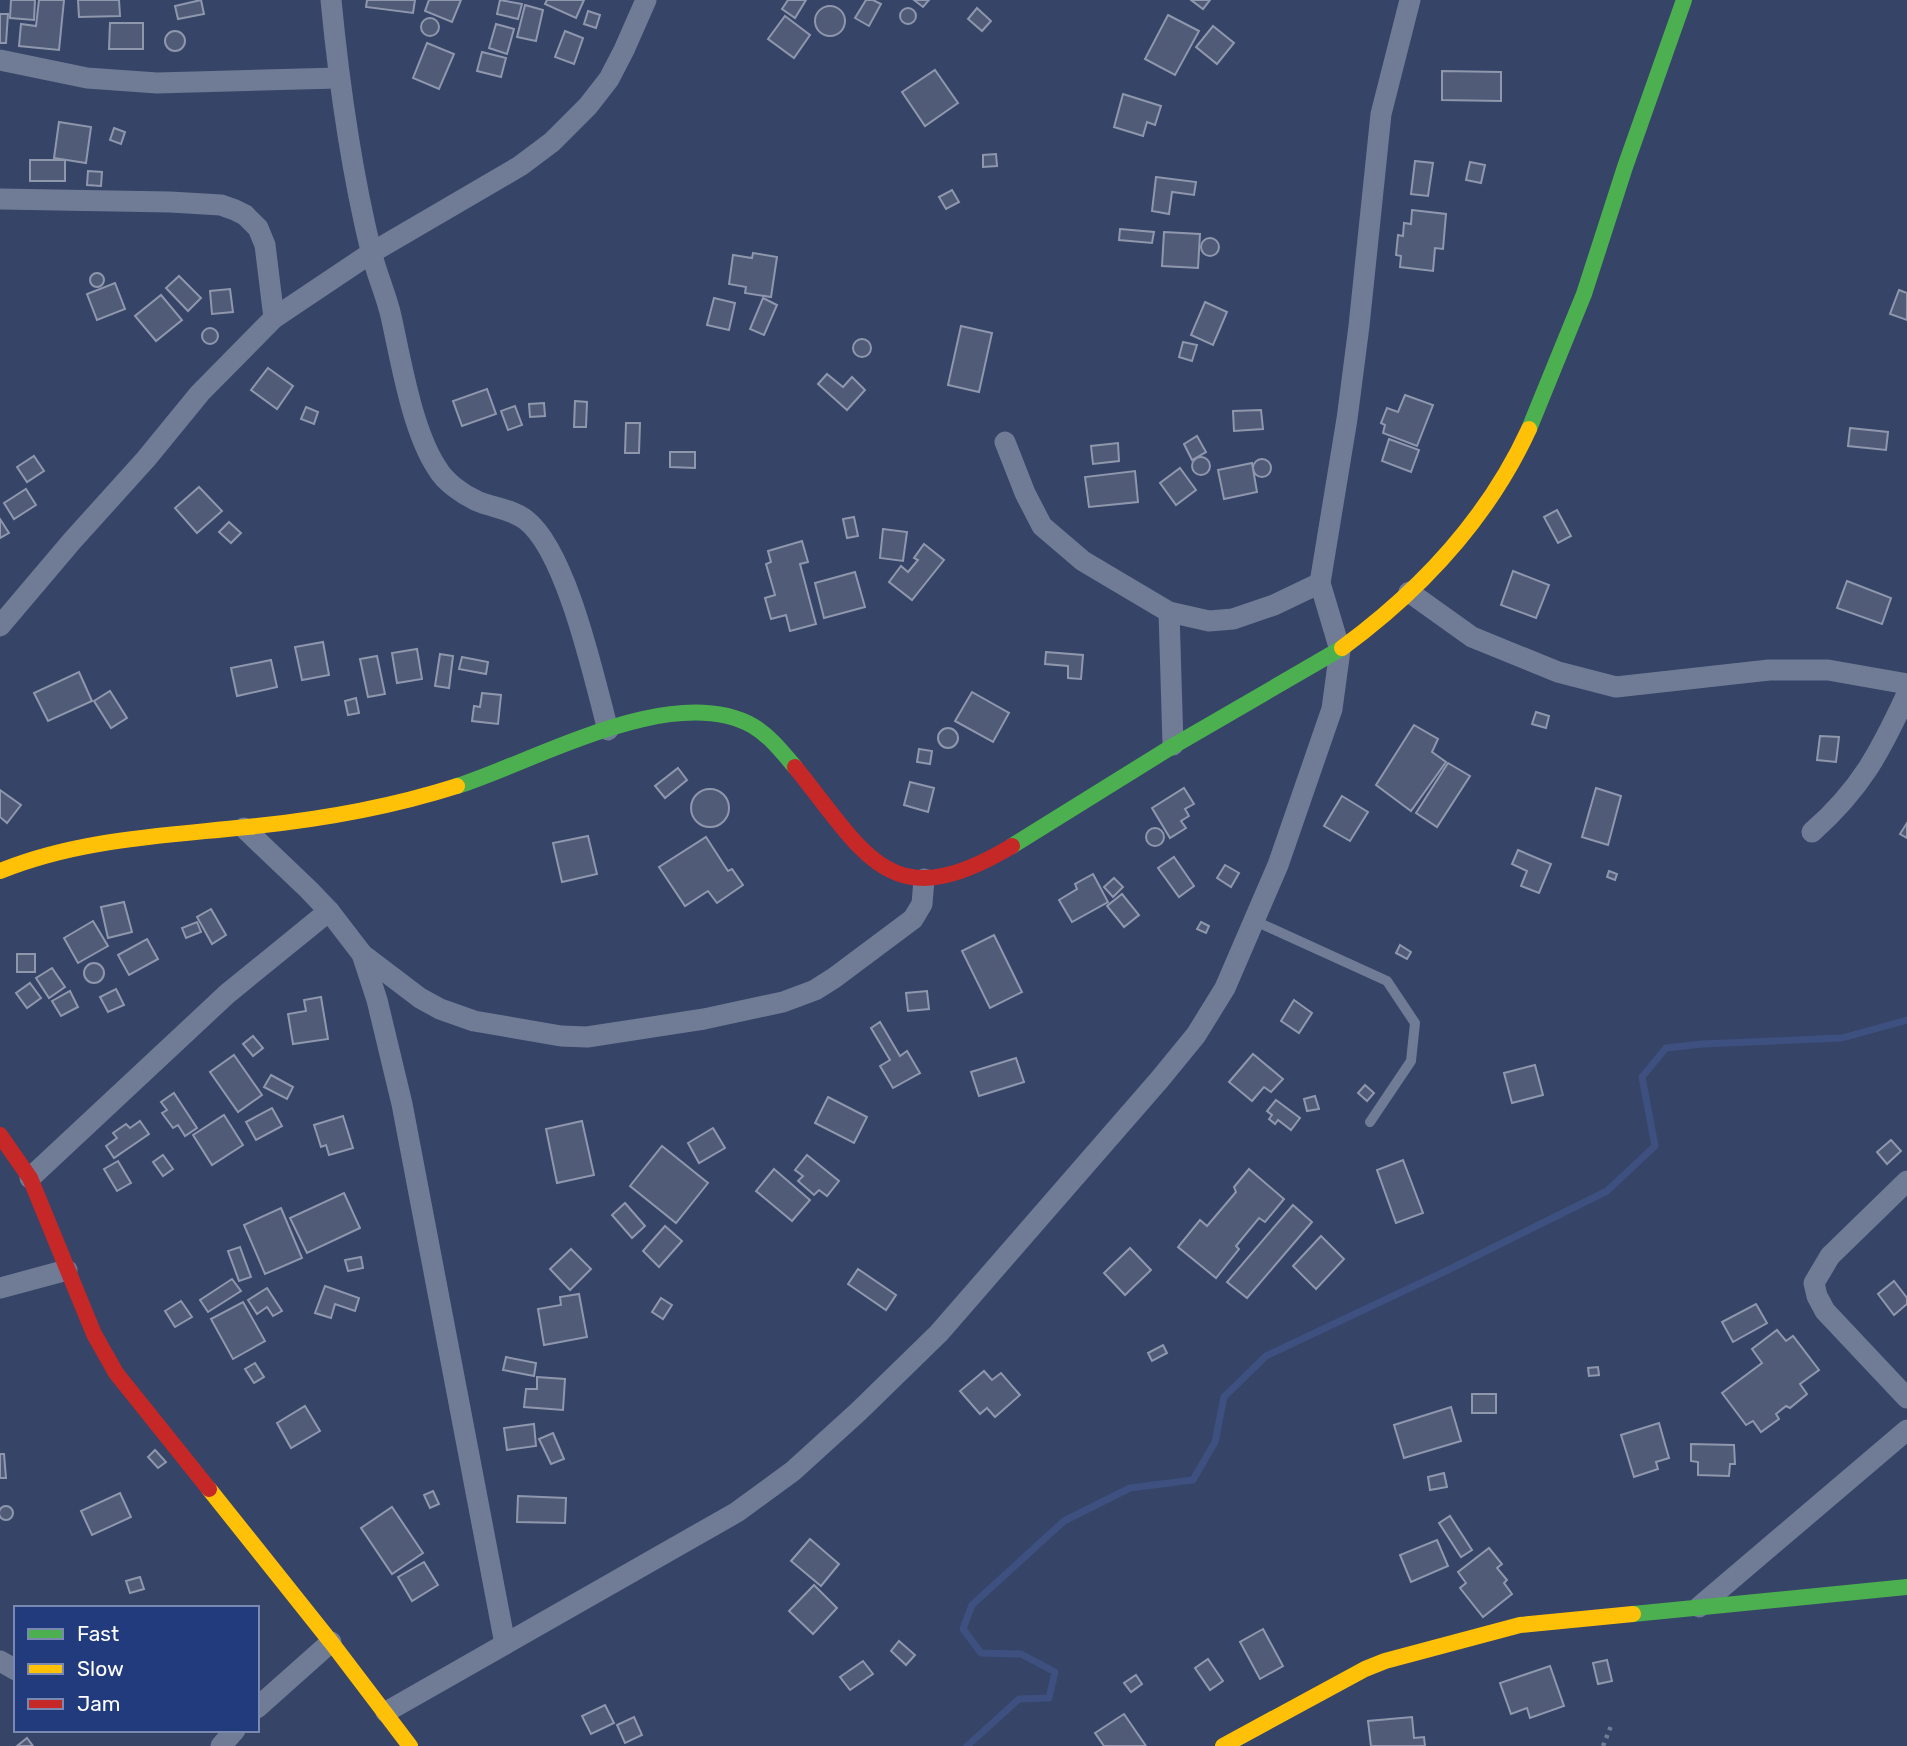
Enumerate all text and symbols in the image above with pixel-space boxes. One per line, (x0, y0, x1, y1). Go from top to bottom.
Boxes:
legend (14, 1606, 259, 1732)
text: Fast (77, 1621, 119, 1646)
text: Slow (77, 1656, 124, 1681)
text: Jam (77, 1691, 121, 1716)

